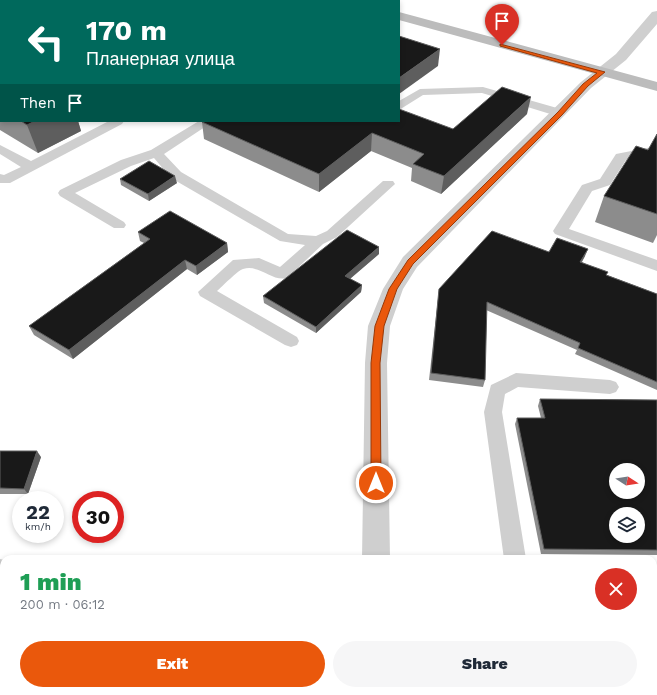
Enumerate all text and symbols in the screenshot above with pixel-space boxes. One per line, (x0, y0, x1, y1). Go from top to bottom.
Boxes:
pin (485, 4, 519, 45)
icon: arrive (491, 10, 513, 32)
text: 170 m (86, 14, 167, 47)
icon: left (20, 16, 72, 68)
text: Планерная улица (86, 48, 235, 69)
icon: arrive (64, 92, 86, 114)
text: Then (20, 94, 56, 112)
position arrow (355, 462, 397, 504)
north arrow (609, 463, 645, 499)
map controls (609, 463, 645, 543)
speed limit sign: 30 (72, 491, 124, 543)
text: 22 (26, 500, 50, 524)
button: layers (609, 507, 645, 543)
text: km/h (25, 521, 51, 532)
text: 1 min (20, 568, 82, 596)
button: close (595, 568, 637, 610)
text: 200 m · 06:12 (20, 597, 105, 612)
button: Exit (20, 641, 325, 687)
button: Share (333, 641, 637, 687)

